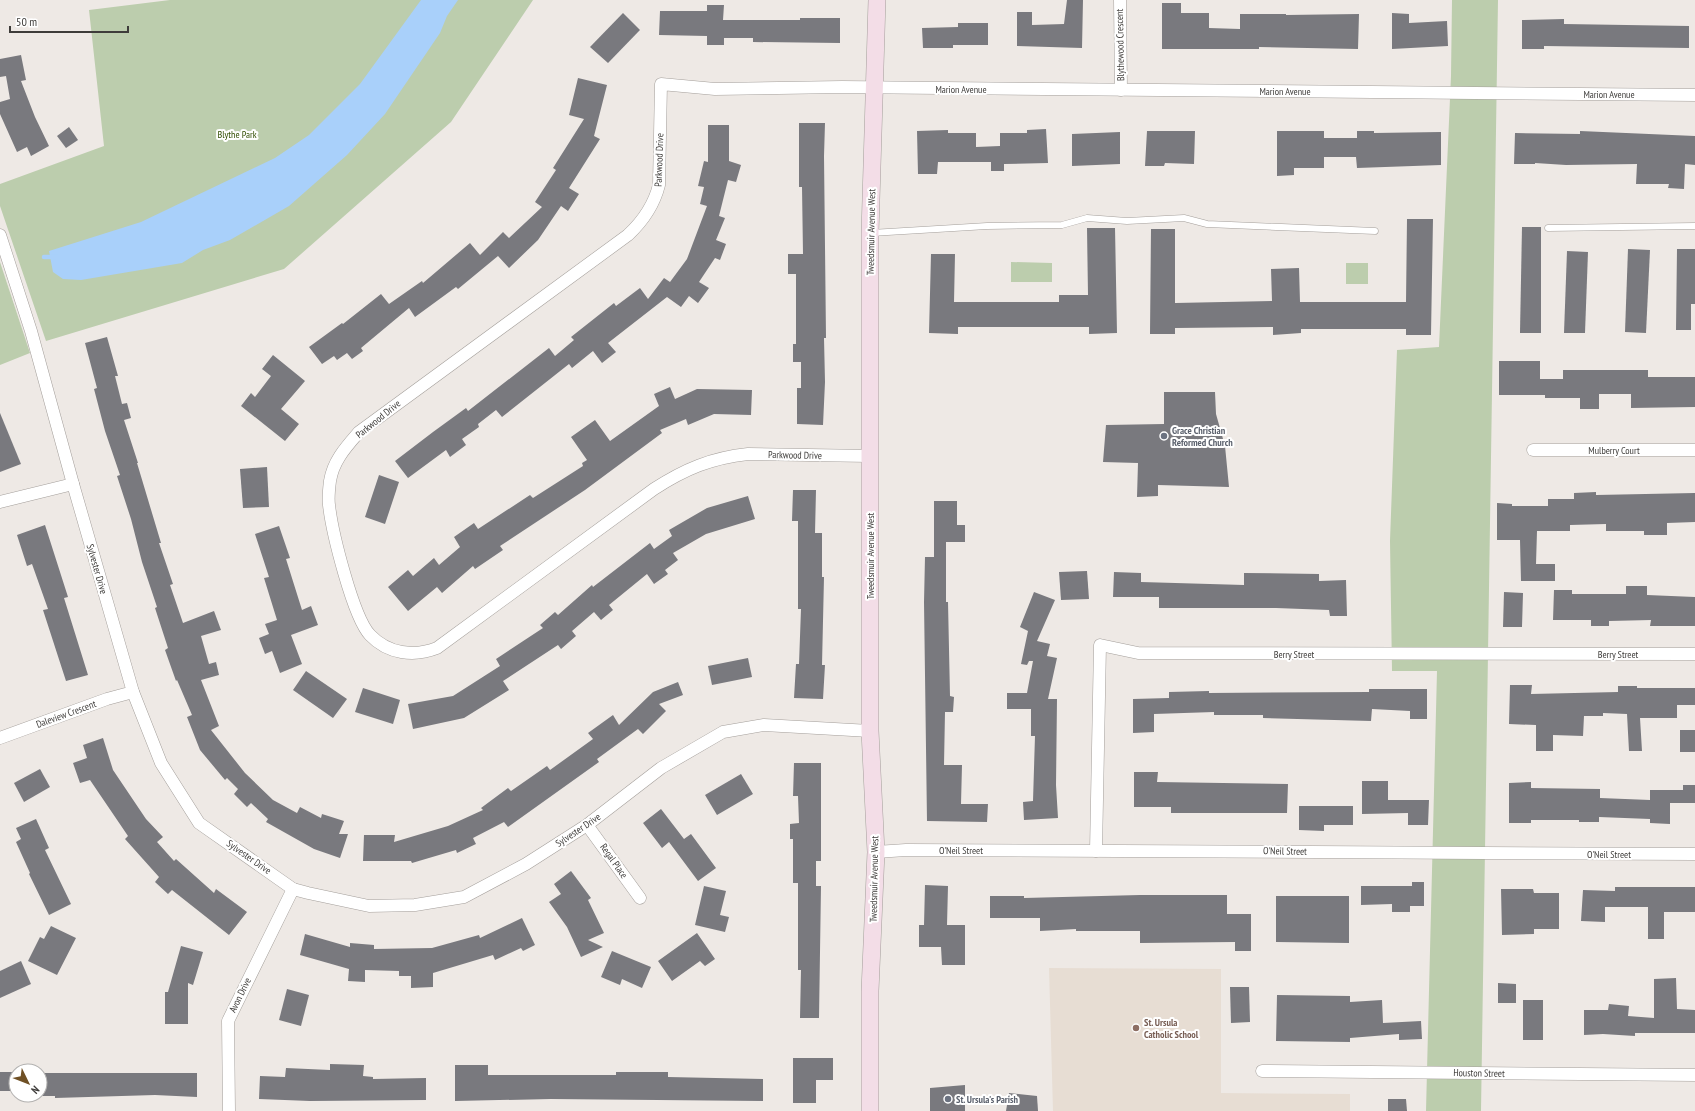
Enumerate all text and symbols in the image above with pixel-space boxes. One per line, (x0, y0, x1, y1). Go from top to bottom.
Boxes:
scale bar (10, 8, 128, 34)
street label: Blythewood Crescent (1113, 9, 1127, 81)
text: 50 m (16, 14, 37, 29)
street label: Marion Avenue (935, 83, 987, 96)
street label: Marion Avenue (1259, 85, 1311, 98)
street label: Marion Avenue (1583, 88, 1635, 101)
park label: Blythe Park (217, 128, 257, 141)
street label: Parkwood Drive (652, 133, 666, 187)
street label: Tweedsmuir Avenue West (864, 188, 878, 275)
street label: Parkwood Drive (353, 397, 403, 441)
place label: Grace Christian Reformed Church (1172, 424, 1233, 449)
marker: Grace Christian Reformed Church (1159, 431, 1169, 441)
street label: Mulberry Court (1588, 444, 1640, 457)
street label: Parkwood Drive (768, 448, 822, 462)
street label: Tweedsmuir Avenue West (864, 512, 877, 599)
street label: Sylvester Drive (84, 542, 110, 596)
street label: Berry Street (1274, 648, 1315, 661)
street label: Berry Street (1598, 648, 1639, 661)
street label: Daleview Crescent (34, 697, 98, 731)
street label: Sylvester Drive (553, 810, 603, 850)
street label: Tweedsmuir Avenue West (867, 835, 881, 922)
street label: Sylvester Drive (224, 837, 274, 877)
street label: Regal Place (597, 841, 631, 881)
street label: O'Neil Street (939, 844, 983, 857)
street label: O'Neil Street (1263, 844, 1307, 858)
street label: O'Neil Street (1587, 848, 1631, 861)
street label: Avon Drive (226, 975, 254, 1015)
place label: St. Ursula Catholic School (1144, 1016, 1199, 1041)
marker: St. Ursula Catholic School (1131, 1023, 1141, 1033)
north arrow (8, 1063, 48, 1103)
street label: Houston Street (1453, 1066, 1505, 1080)
text: N (28, 1083, 42, 1097)
place label: St. Ursula's Parish (956, 1093, 1019, 1106)
marker: St. Ursula's Parish (943, 1094, 953, 1104)

